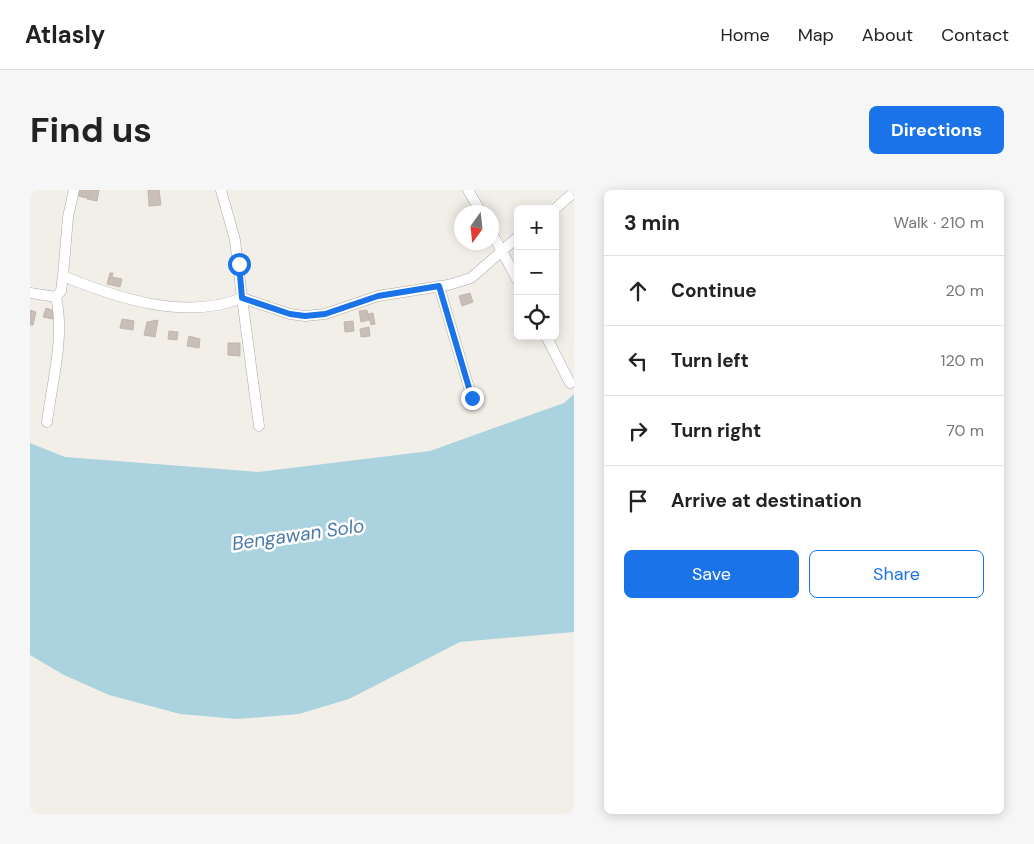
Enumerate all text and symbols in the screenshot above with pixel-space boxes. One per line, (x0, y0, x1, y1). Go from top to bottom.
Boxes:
text: Atlasly (25, 19, 105, 50)
text: Home (720, 23, 770, 47)
text: Map (798, 23, 834, 47)
text: About (862, 23, 913, 47)
text: Contact (941, 23, 1009, 47)
button: Directions (869, 106, 1004, 154)
text: Find us (30, 107, 152, 153)
north arrow (454, 205, 499, 250)
map controls (514, 205, 559, 340)
button: + (514, 205, 559, 250)
text: 3 min (624, 209, 680, 237)
text: Walk · 210 m (894, 212, 984, 233)
button: − (514, 250, 559, 295)
route start (228, 253, 251, 276)
icon: ahead (624, 277, 652, 305)
text: Continue (671, 278, 757, 303)
text: 20 m (945, 280, 984, 301)
button: locate (514, 295, 559, 340)
icon: left (624, 347, 652, 375)
text: Turn left (671, 348, 749, 373)
text: 120 m (940, 350, 984, 371)
route end (461, 387, 484, 410)
icon: right (624, 417, 652, 445)
text: Turn right (671, 418, 761, 443)
text: 70 m (946, 420, 984, 441)
icon: arrive (624, 487, 652, 515)
text: Arrive at destination (671, 488, 862, 513)
water label: Bengawan Solo (230, 513, 366, 556)
button: Save (624, 550, 799, 598)
button: Share (809, 550, 984, 598)

